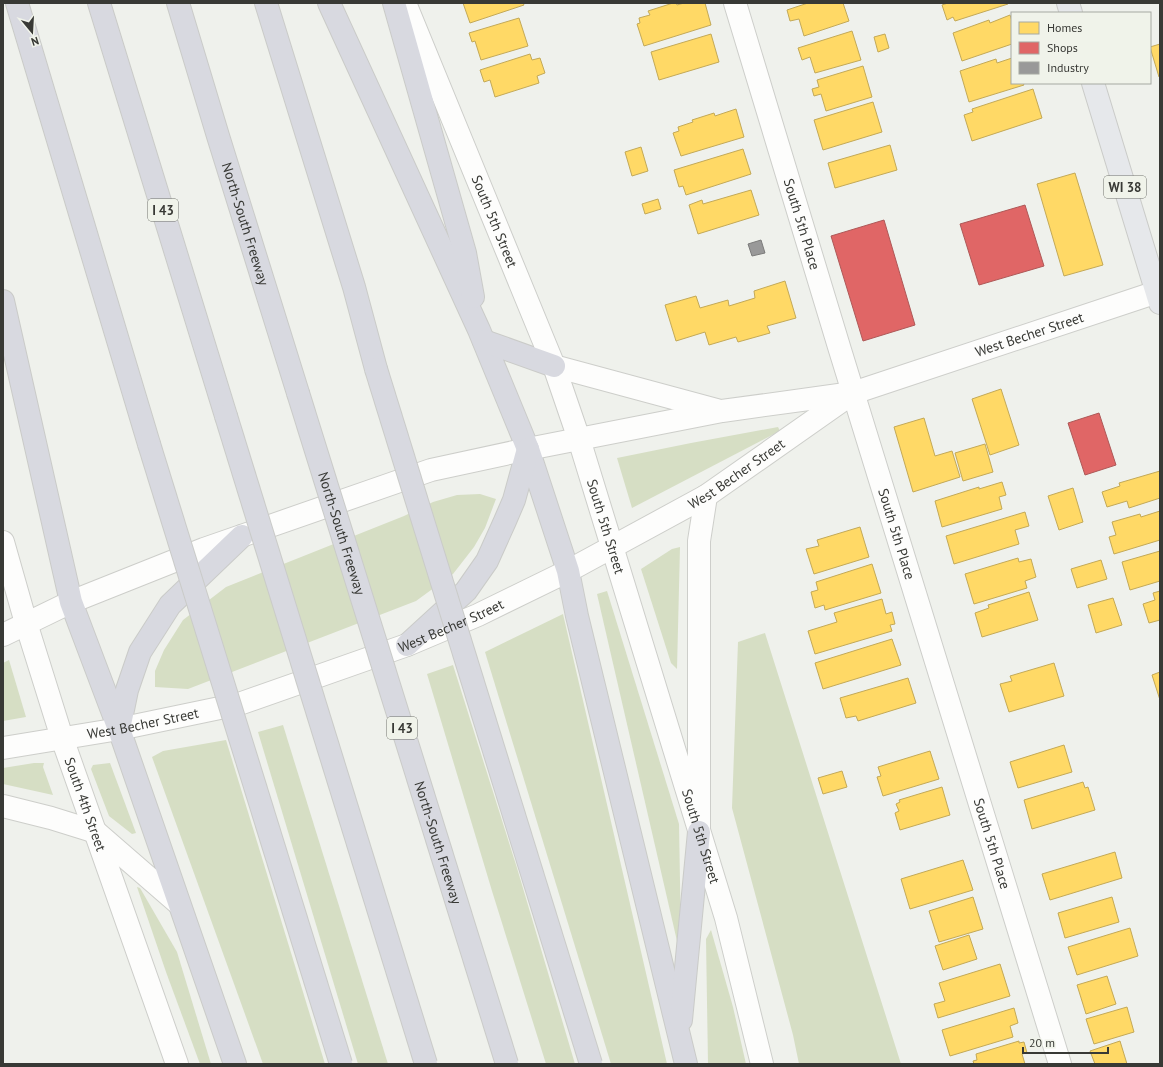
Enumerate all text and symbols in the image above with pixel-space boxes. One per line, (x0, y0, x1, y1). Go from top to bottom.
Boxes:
north arrow (12, 12, 52, 52)
legend (1011, 12, 1151, 84)
text: Homes (1047, 20, 1082, 35)
text: N (29, 34, 41, 49)
text: Shops (1047, 40, 1078, 55)
text: Industry (1047, 60, 1089, 75)
street label: North-South Freeway (218, 160, 273, 288)
street label: South 5th Street (468, 172, 522, 270)
street label: South 5th Place (780, 176, 824, 272)
road number: WI 38 (1104, 176, 1146, 198)
road number: I 43 (148, 199, 178, 221)
street label: West Becher Street (973, 308, 1086, 361)
street label: West Becher Street (685, 434, 788, 513)
street label: North-South Freeway (314, 470, 369, 598)
street label: South 5th Street (583, 477, 629, 576)
street label: South 5th Place (874, 486, 919, 582)
street label: West Becher Street (396, 595, 507, 656)
street label: West Becher Street (86, 704, 200, 743)
road number: I 43 (387, 717, 417, 739)
street label: South 4th Street (61, 755, 110, 854)
street label: North-South Freeway (410, 779, 466, 907)
street label: South 5th Street (678, 787, 724, 886)
street label: South 5th Place (970, 796, 1015, 891)
scale bar (1023, 1029, 1108, 1055)
text: 20 m (1029, 1035, 1055, 1050)

